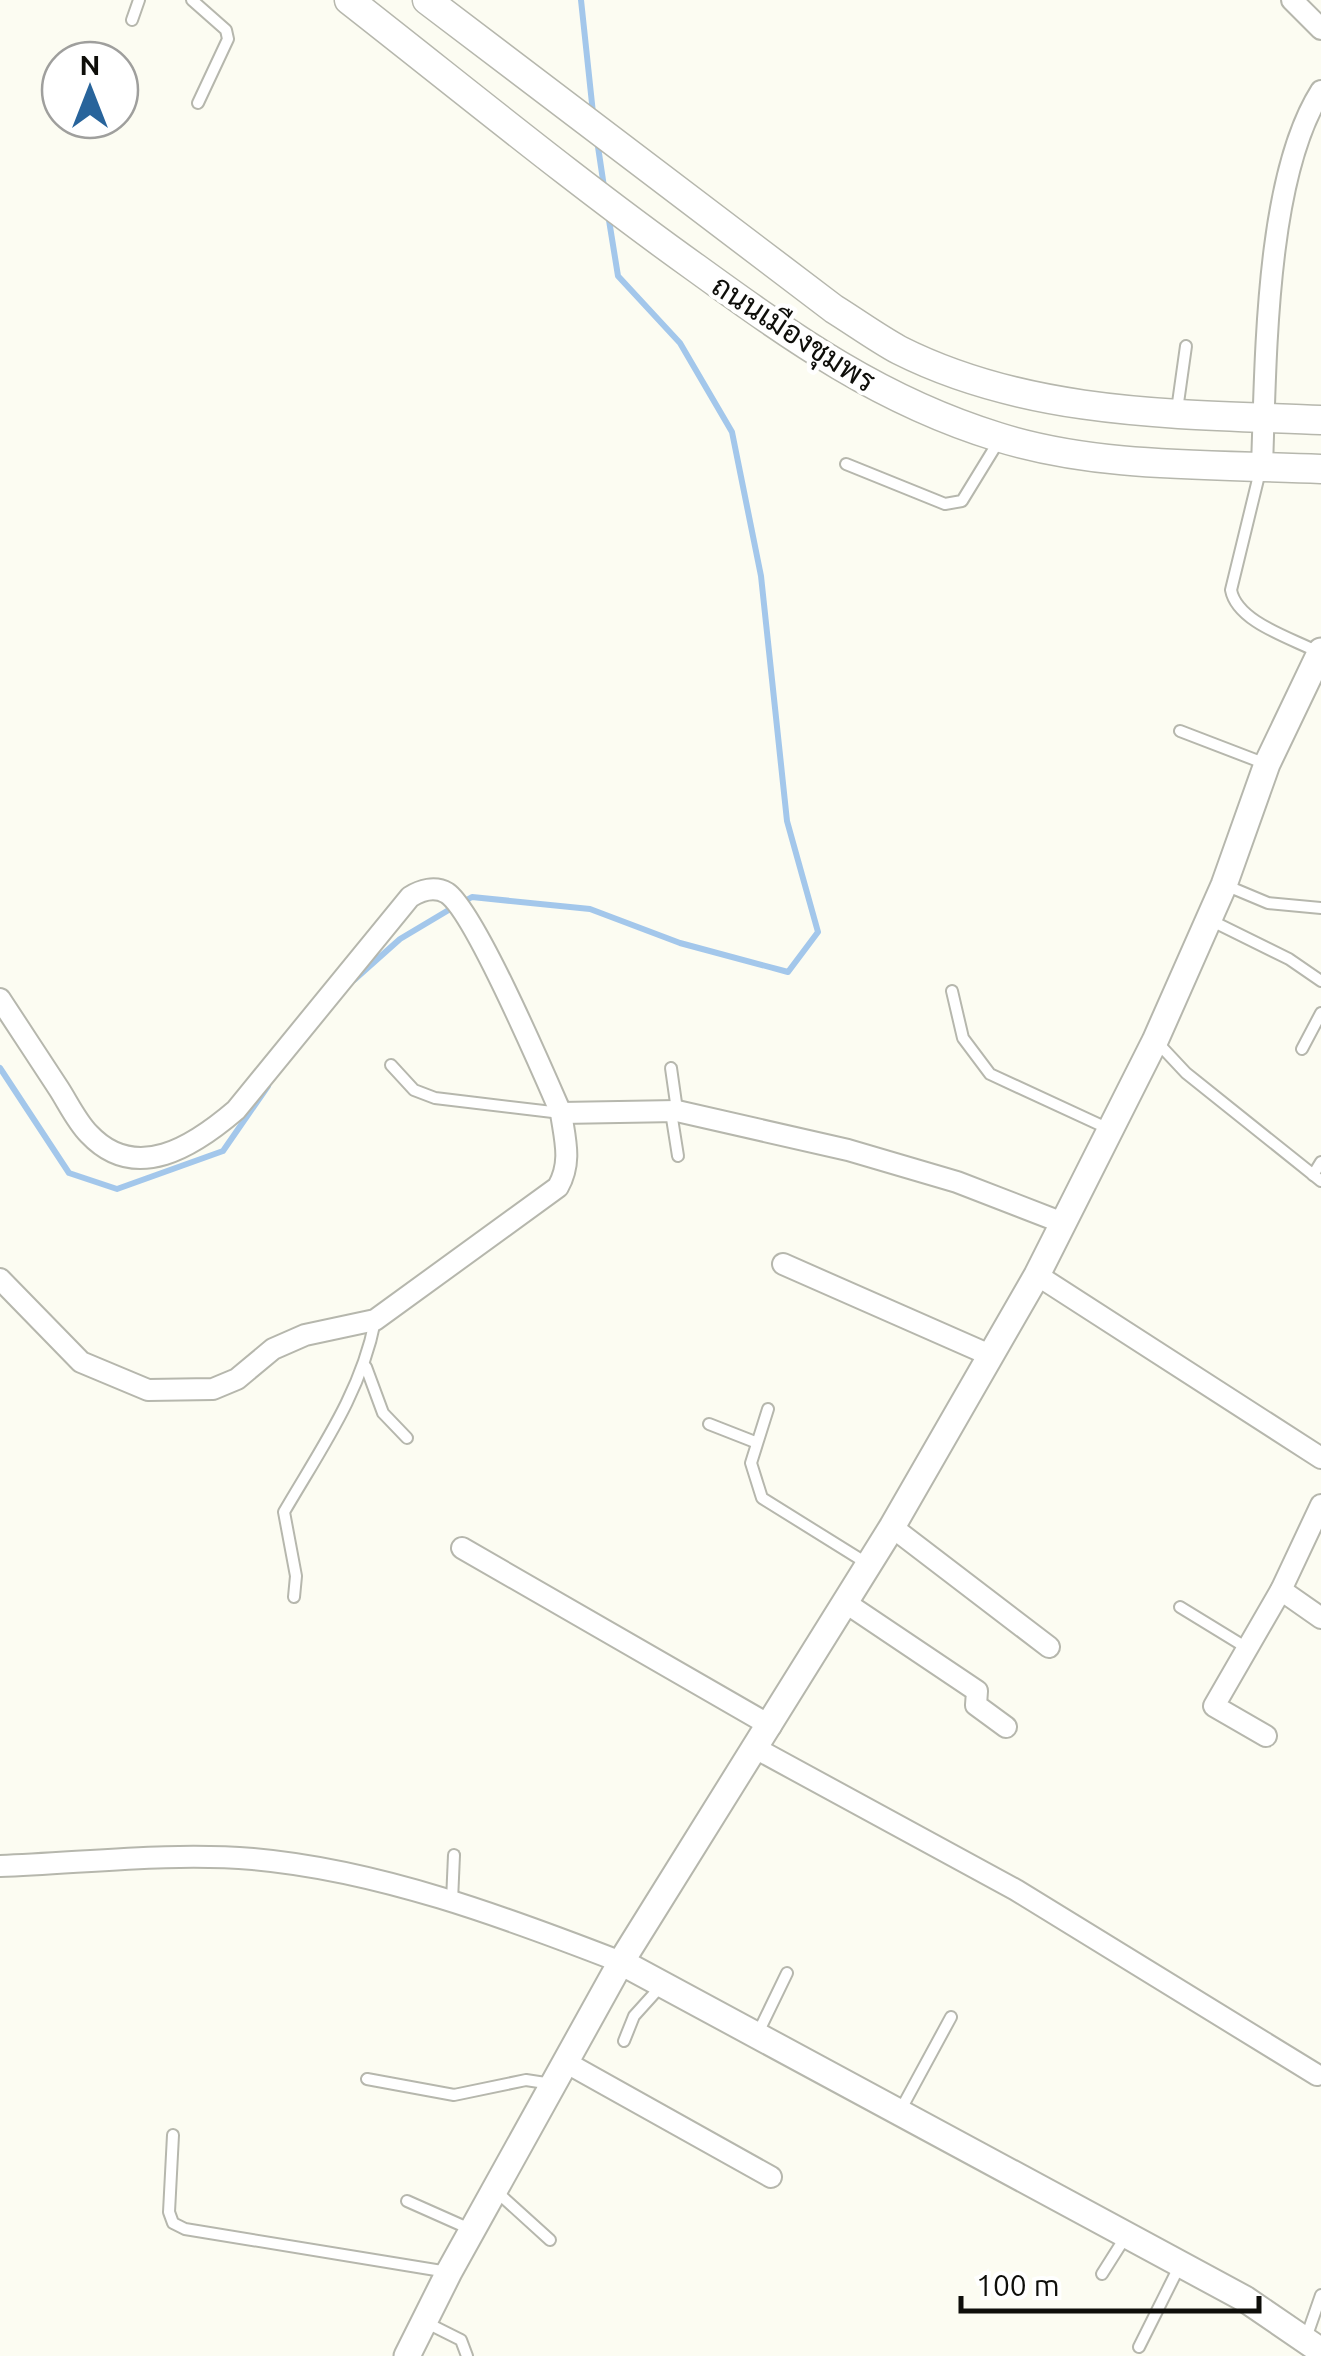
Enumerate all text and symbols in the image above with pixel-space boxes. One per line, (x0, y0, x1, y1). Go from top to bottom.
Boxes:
north arrow (40, 40, 140, 140)
text: N (80, 49, 100, 80)
street label: ถนนเมืองชุมพร (703, 267, 882, 402)
scale bar (961, 2251, 1258, 2313)
text: 100 m (976, 2268, 1060, 2302)

